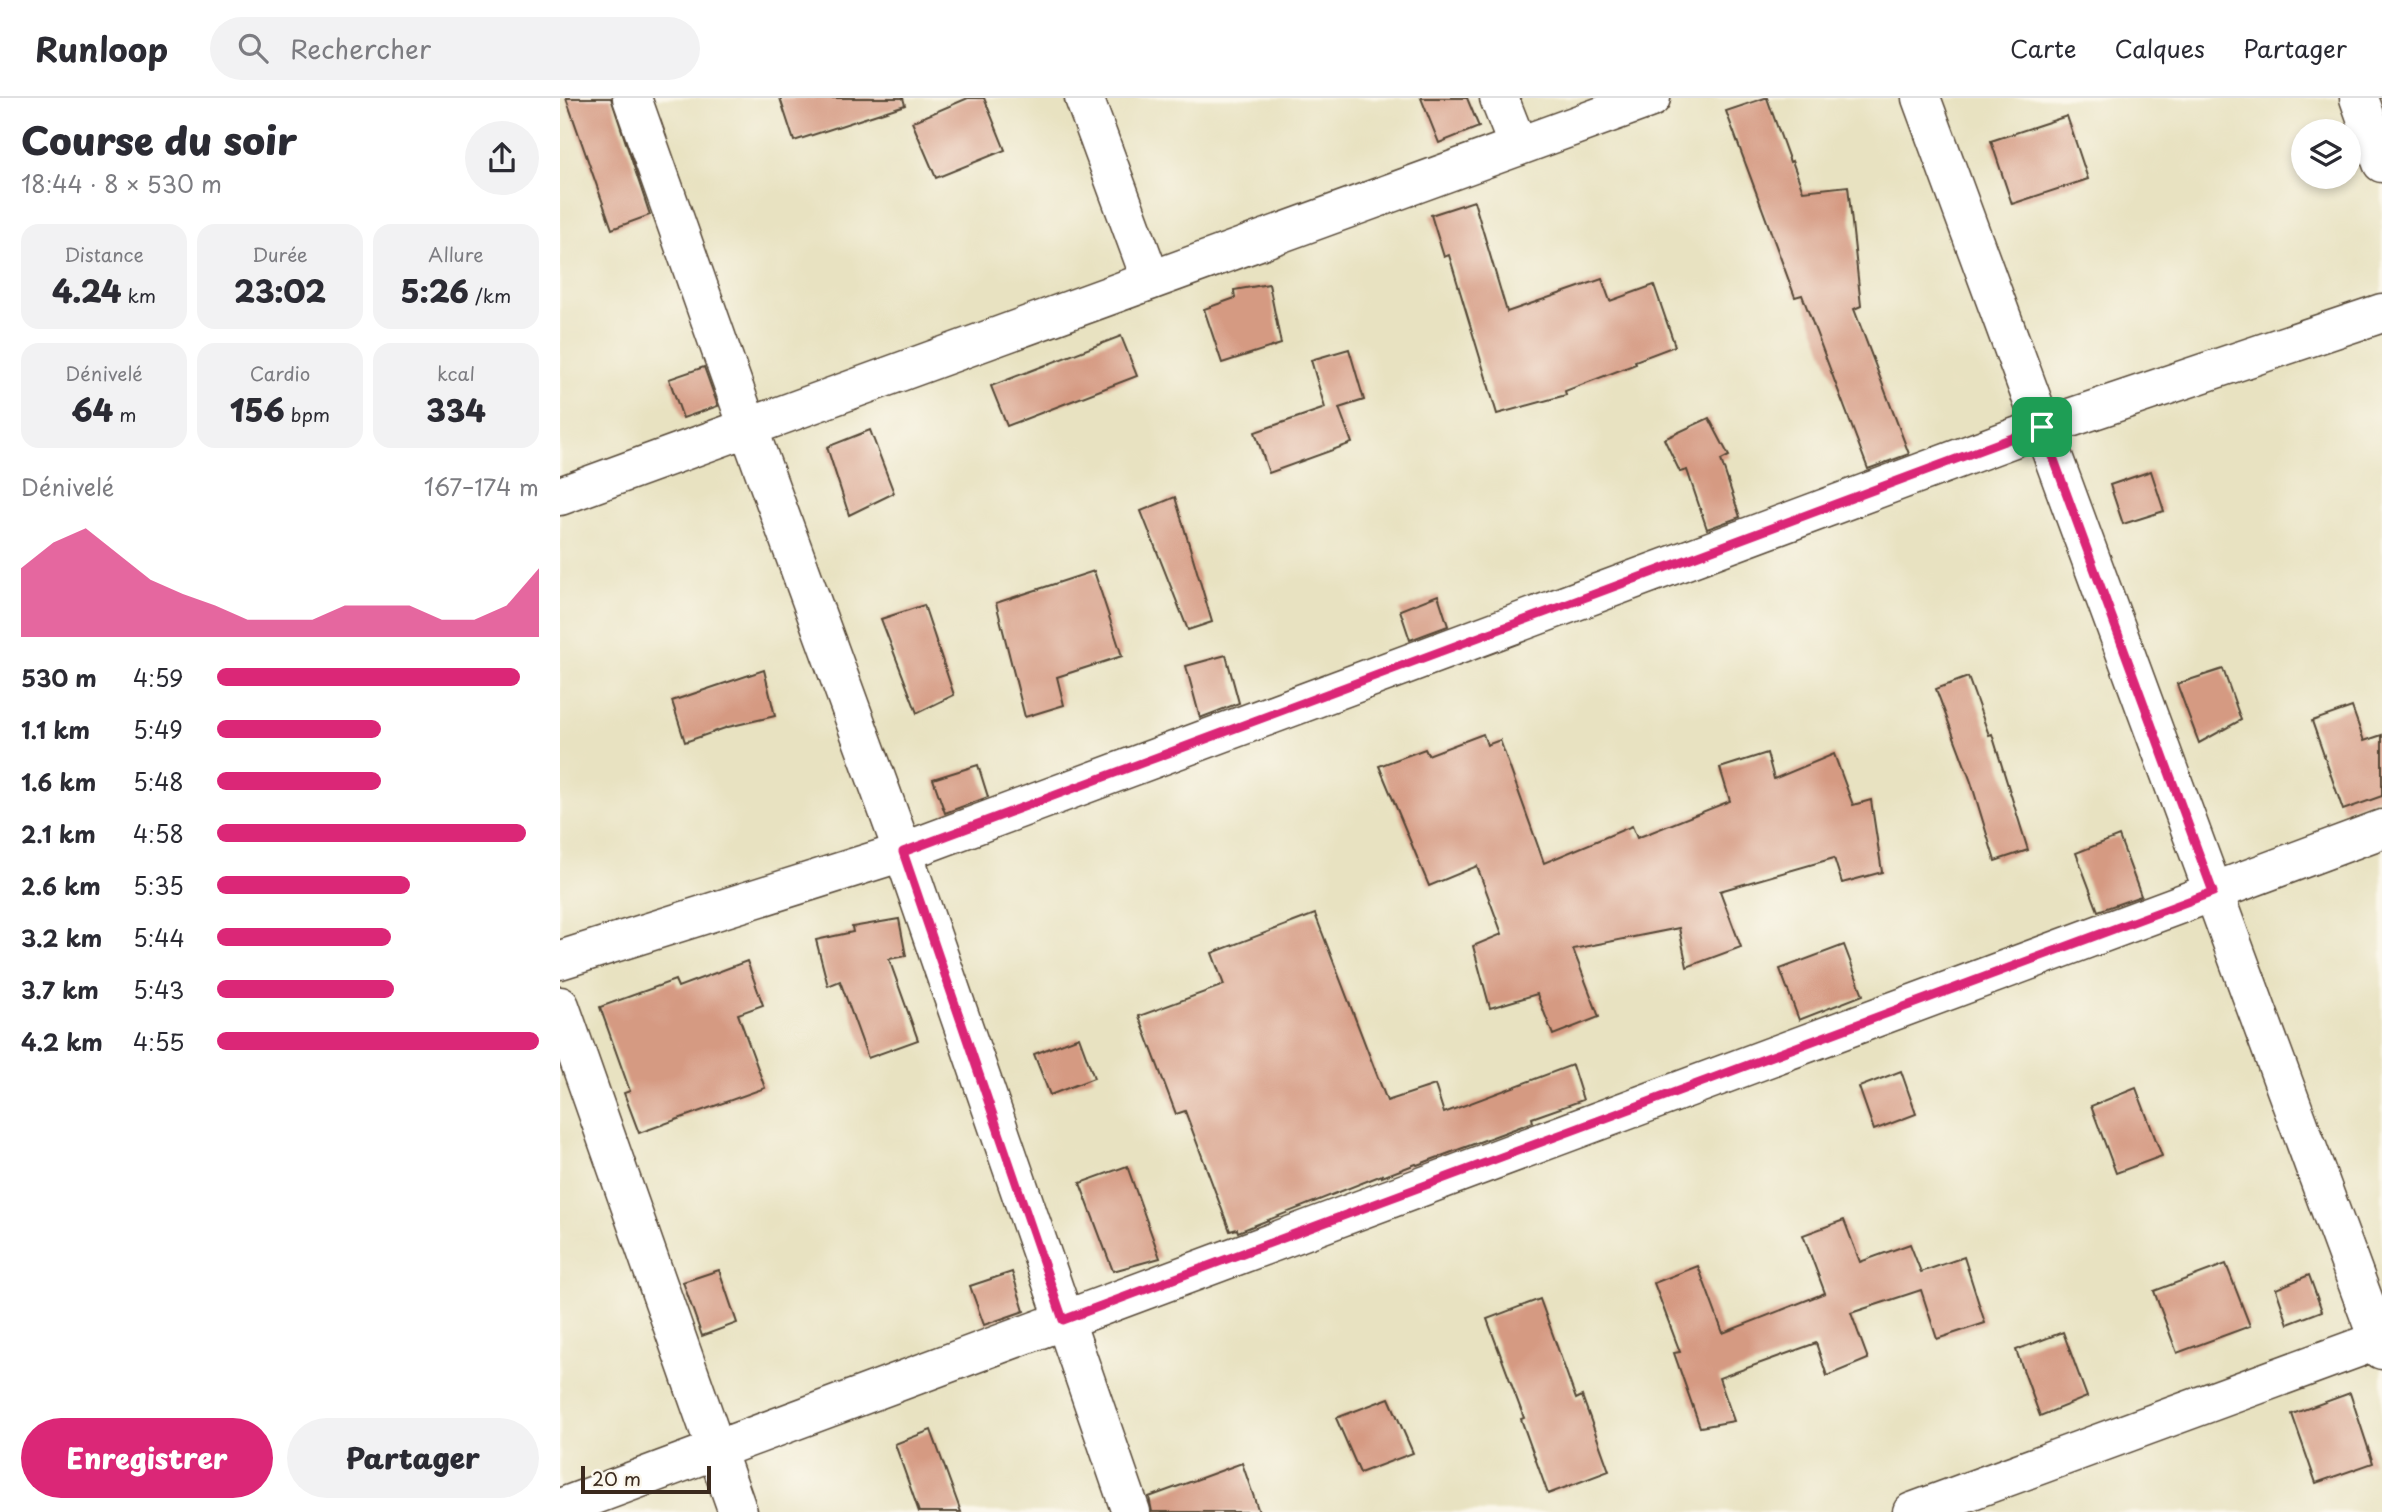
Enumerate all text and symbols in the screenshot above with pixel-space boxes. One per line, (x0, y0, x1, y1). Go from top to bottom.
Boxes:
search box (210, 17, 700, 80)
text: Runloop (35, 23, 168, 73)
icon: search (234, 29, 272, 67)
text: Rechercher (290, 29, 431, 68)
text: Carte (2010, 30, 2076, 66)
text: Calques (2114, 30, 2205, 66)
text: Partager (2243, 30, 2347, 66)
text: Course du soir (21, 111, 297, 168)
map controls (2291, 119, 2361, 189)
button: layers (2291, 119, 2361, 189)
button: share (465, 121, 539, 195)
text: 18:44 · 8 × 530 m (21, 166, 222, 201)
text: Distance (64, 240, 144, 268)
text: Durée (252, 240, 308, 268)
text: Allure (428, 240, 484, 268)
text: 4.24 (52, 268, 121, 313)
text: 23:02 (234, 268, 326, 313)
text: 5:26 (401, 268, 469, 313)
text: km (121, 281, 156, 309)
text: /km (469, 281, 511, 309)
text: Dénivelé (65, 359, 143, 387)
text: Cardio (250, 359, 310, 387)
text: kcal (437, 359, 475, 387)
text: 64 (71, 387, 113, 432)
text: 156 (230, 387, 285, 432)
text: 334 (426, 387, 486, 432)
pin (2012, 397, 2072, 457)
text: m (113, 400, 137, 428)
text: bpm (285, 400, 330, 428)
icon: arrive (2023, 408, 2061, 446)
text: Dénivelé (21, 469, 114, 504)
text: 167–174 m (424, 469, 539, 504)
text: 530 m (21, 660, 97, 695)
text: 4:59 (133, 660, 183, 695)
text: 1.1 km (21, 712, 90, 747)
text: 5:49 (133, 712, 183, 747)
text: 1.6 km (21, 764, 96, 799)
text: 5:48 (133, 764, 184, 799)
text: 2.1 km (21, 816, 96, 851)
text: 4:58 (133, 816, 184, 851)
text: 2.6 km (21, 868, 101, 903)
text: 5:35 (133, 868, 184, 903)
text: 3.2 km (21, 920, 102, 955)
text: 5:44 (133, 920, 185, 955)
text: 3.7 km (21, 972, 99, 1007)
text: 5:43 (133, 972, 184, 1007)
text: 4.2 km (21, 1024, 103, 1059)
text: 4:55 (133, 1024, 184, 1059)
button: Enregistrer (21, 1418, 273, 1498)
button: Partager (287, 1418, 539, 1498)
scale bar (581, 1463, 710, 1495)
text: 20 m (592, 1464, 641, 1492)

